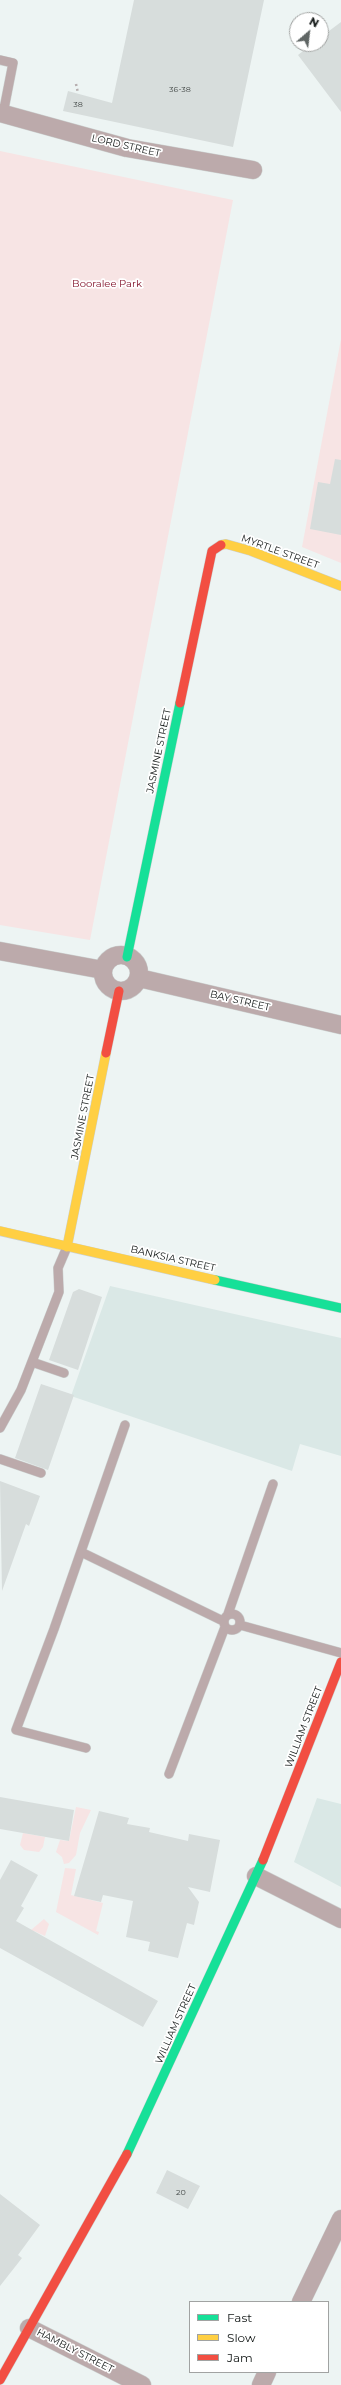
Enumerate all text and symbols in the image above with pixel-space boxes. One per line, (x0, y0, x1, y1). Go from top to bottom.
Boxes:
north arrow (289, 12, 329, 52)
text: N (307, 14, 321, 31)
house number: 36-38 (169, 85, 191, 95)
house number: 38 (73, 100, 83, 110)
street label: LORD STREET (90, 132, 162, 160)
park label: Booralee Park (72, 278, 142, 290)
street label: MYRTLE STREET (240, 532, 320, 572)
street label: JASMINE STREET (144, 708, 174, 794)
street label: BAY STREET (209, 988, 271, 1014)
street label: JASMINE STREET (69, 1073, 97, 1161)
street label: BANKSIA STREET (129, 1243, 217, 1275)
street label: WILLIAM STREET (283, 1685, 325, 1769)
street label: WILLIAM STREET (153, 1982, 199, 2066)
house number: 20 (176, 2188, 186, 2198)
legend (189, 2301, 329, 2373)
text: Fast (227, 2310, 252, 2325)
street label: HAMBLY STREET (35, 2326, 115, 2376)
text: Slow (227, 2330, 256, 2345)
text: Jam (227, 2350, 253, 2365)

